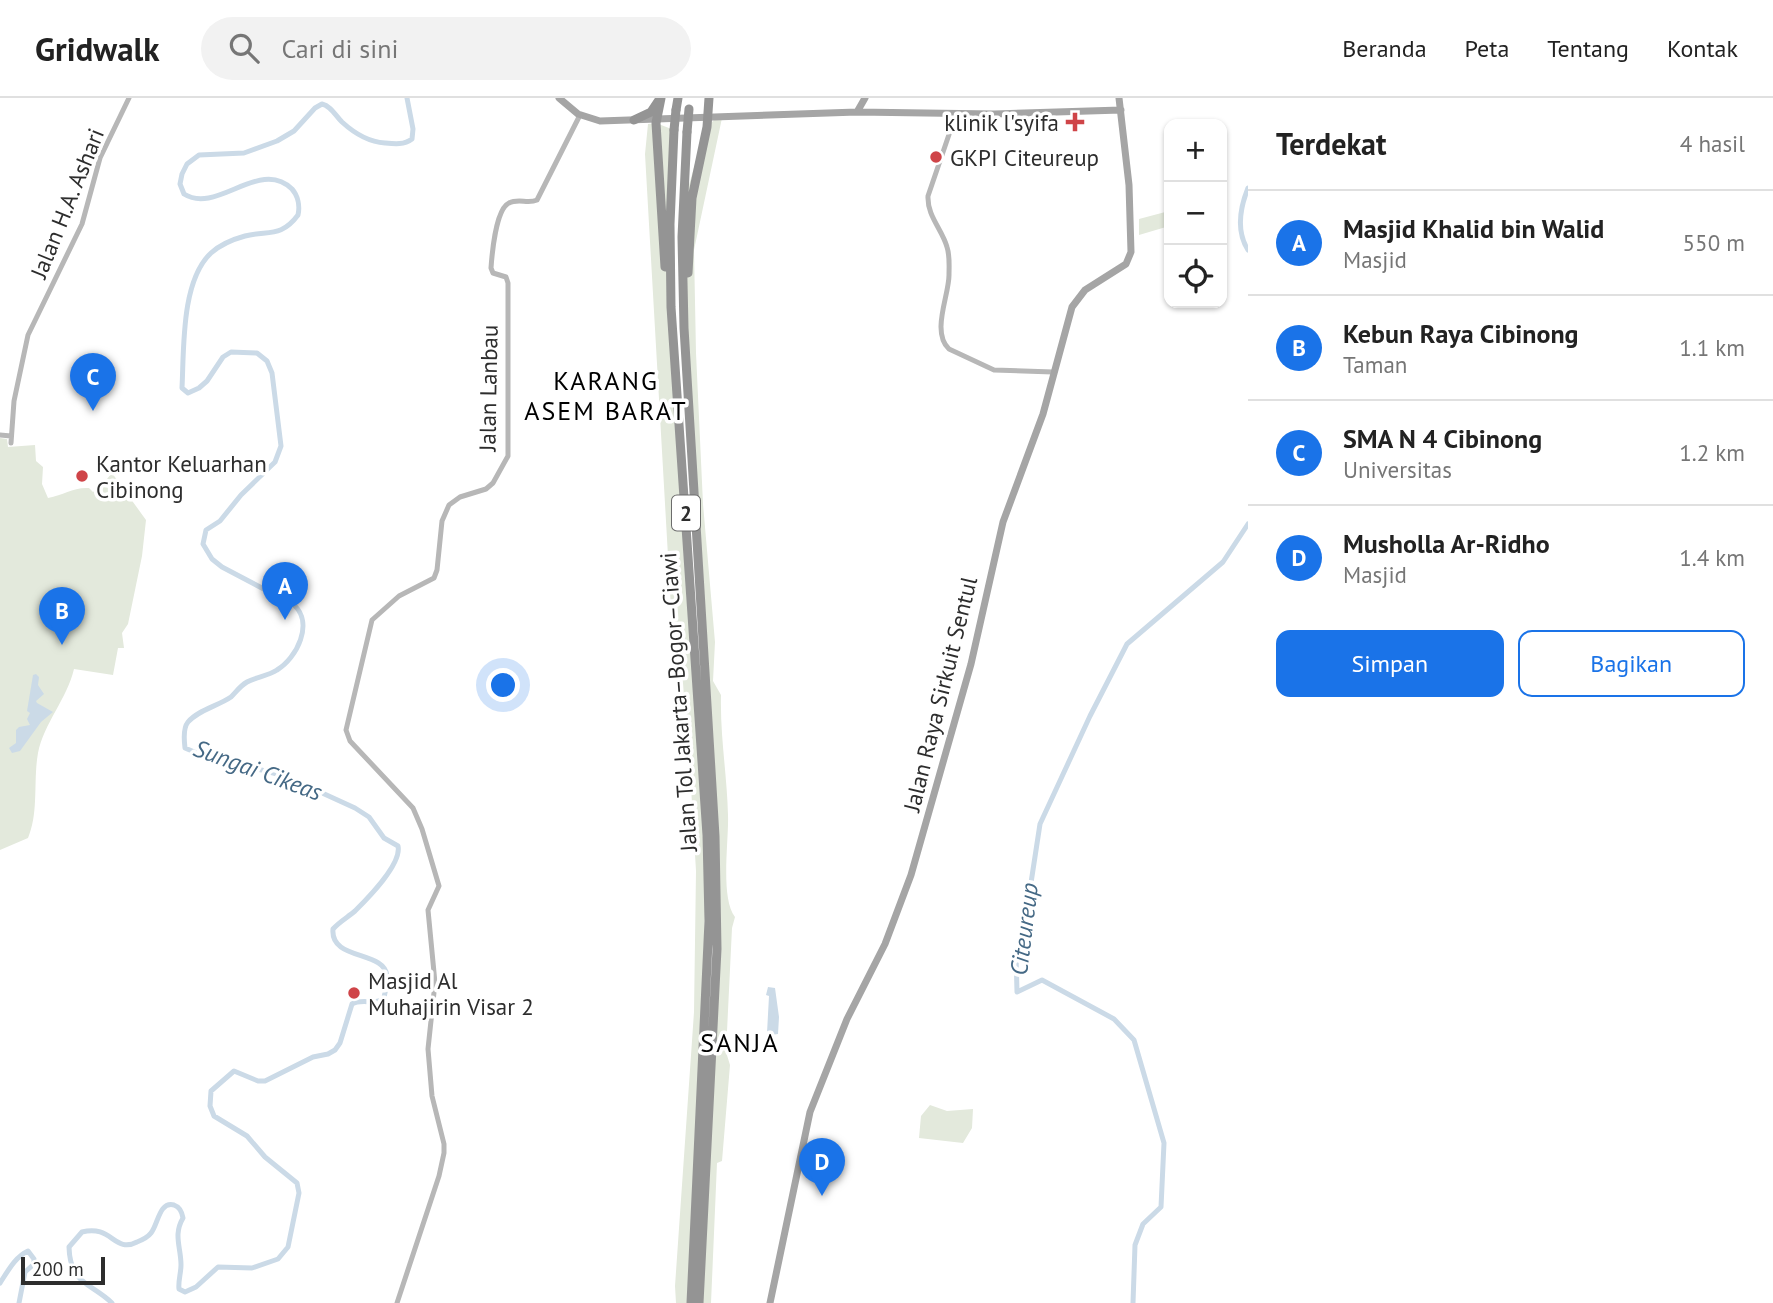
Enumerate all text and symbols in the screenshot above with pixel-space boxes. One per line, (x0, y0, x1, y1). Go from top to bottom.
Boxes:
search box (201, 17, 691, 80)
text: Gridwalk (35, 27, 159, 70)
icon: search (225, 29, 263, 67)
text: Cari di sini (281, 32, 398, 65)
text: Beranda (1342, 33, 1427, 64)
text: Peta (1465, 33, 1509, 64)
text: Tentang (1547, 33, 1629, 64)
text: Kontak (1667, 33, 1738, 64)
place label: klinik l'syifa (944, 108, 1059, 137)
marker: klinik l'syifa (1065, 112, 1085, 132)
map controls (1164, 119, 1227, 308)
button: + (1164, 119, 1227, 182)
street label: Jalan H.A. Ashari (23, 124, 110, 283)
text: Terdekat (1276, 124, 1386, 163)
text: 4 hasil (1680, 129, 1745, 158)
place label: GKPI Citeureup (950, 143, 1099, 172)
marker: GKPI Citeureup (928, 149, 944, 165)
button: − (1164, 182, 1227, 245)
text: Masjid Khalid bin Walid (1343, 212, 1604, 245)
text: A (1292, 228, 1306, 257)
text: 550 m (1683, 228, 1745, 257)
button: locate (1164, 245, 1227, 308)
text: Masjid (1343, 245, 1407, 274)
text: Kebun Raya Cibinong (1343, 317, 1579, 350)
street label: Jalan Lanbau (472, 324, 504, 453)
text: B (1292, 333, 1306, 362)
text: 1.1 km (1679, 333, 1745, 362)
text: Taman (1343, 350, 1407, 379)
pin: C (70, 353, 116, 411)
district label: KARANG ASEM BARAT (524, 364, 688, 427)
text: SMA N 4 Cibinong (1343, 422, 1542, 455)
text: C (1293, 438, 1305, 467)
text: 1.2 km (1679, 438, 1745, 467)
place label: Kantor Keluarhan Cibinong (96, 449, 267, 504)
text: Universitas (1343, 455, 1452, 484)
marker: Kantor Keluarhan Cibinong (74, 468, 90, 484)
road number: 2 (672, 496, 700, 530)
text: Musholla Ar-Ridho (1343, 527, 1550, 560)
text: D (1292, 543, 1306, 572)
text: 1.4 km (1679, 543, 1745, 572)
street label: Jalan Tol Jakarta–Bogor–Ciawi (653, 551, 703, 854)
text: Masjid (1343, 560, 1407, 589)
pin: A (262, 562, 308, 620)
street label: Jalan Raya Sirkuit Sentul (897, 573, 983, 815)
pin: B (39, 587, 85, 645)
button: Simpan (1276, 630, 1504, 697)
button: Bagikan (1518, 630, 1745, 697)
your location (486, 668, 520, 702)
water label: Sungai Cikeas (189, 732, 327, 808)
water label: Citeureup (1003, 881, 1045, 977)
place label: Masjid Al Muhajirin Visar 2 (368, 966, 534, 1021)
marker: Masjid Al Muhajirin Visar 2 (346, 985, 362, 1001)
district label: SANJA (700, 1026, 780, 1059)
pin: D (799, 1138, 845, 1196)
scale bar (21, 1254, 105, 1286)
text: 200 m (32, 1257, 84, 1281)

